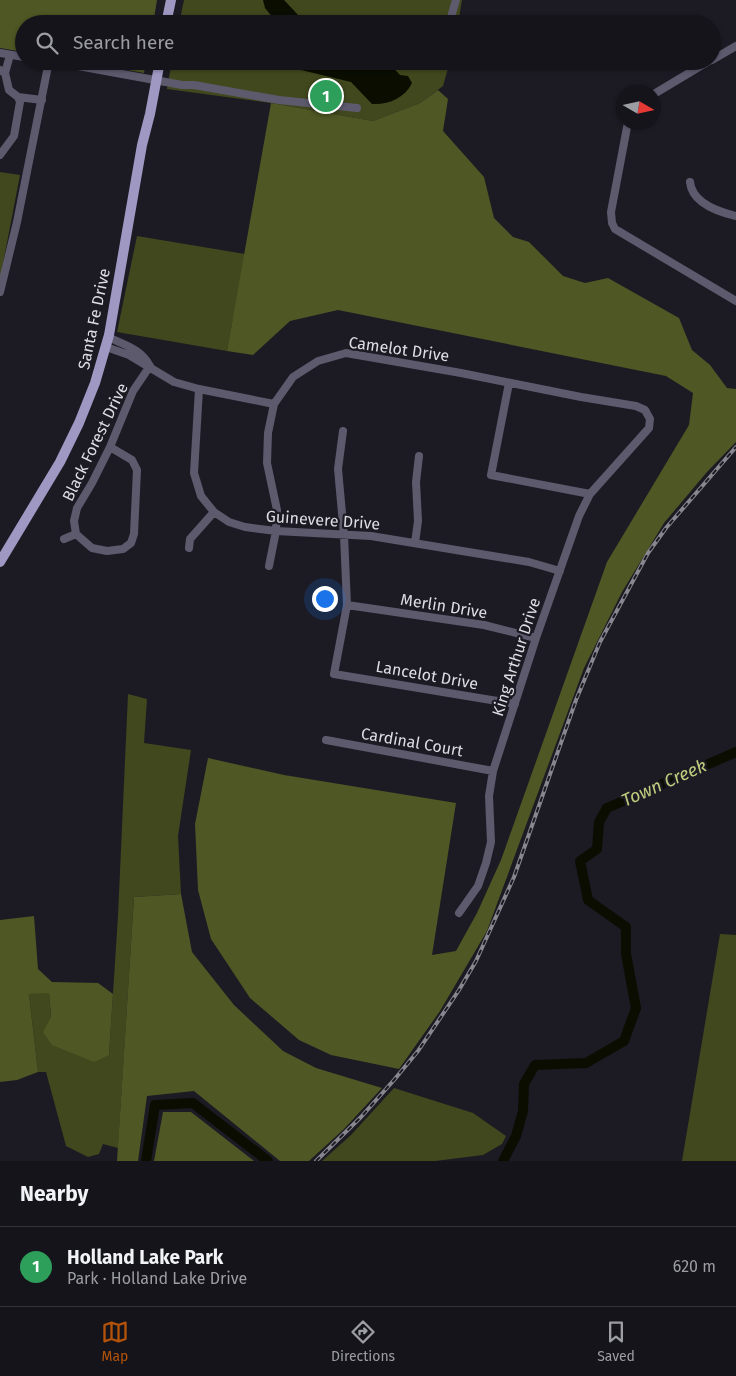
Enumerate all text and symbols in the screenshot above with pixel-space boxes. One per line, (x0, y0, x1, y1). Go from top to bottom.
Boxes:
search box (15, 15, 721, 70)
icon: search (33, 29, 61, 57)
text: Search here (73, 31, 174, 54)
pin: 1 (310, 77, 342, 115)
north arrow (616, 85, 661, 130)
street label: Santa Fe Drive (74, 267, 114, 371)
street label: Camelot Drive (347, 333, 451, 365)
street label: Black Forest Drive (58, 380, 132, 504)
street label: Guinevere Drive (265, 507, 381, 533)
your location (312, 586, 338, 612)
street label: Merlin Drive (399, 590, 489, 622)
street label: King Arthur Drive (488, 595, 544, 719)
street label: Lancelot Drive (374, 657, 480, 693)
street label: Cardinal Court (359, 724, 465, 760)
water label: Town Creek (618, 754, 710, 812)
text: Nearby (20, 1181, 88, 1207)
text: Holland Lake Park (67, 1246, 223, 1269)
text: 1 (32, 1257, 40, 1276)
text: 620 m (673, 1257, 716, 1276)
text: Park · Holland Lake Drive (67, 1269, 247, 1288)
tab: Map (101, 1318, 129, 1365)
tab: Directions (331, 1318, 395, 1365)
tab: Saved (597, 1318, 635, 1365)

